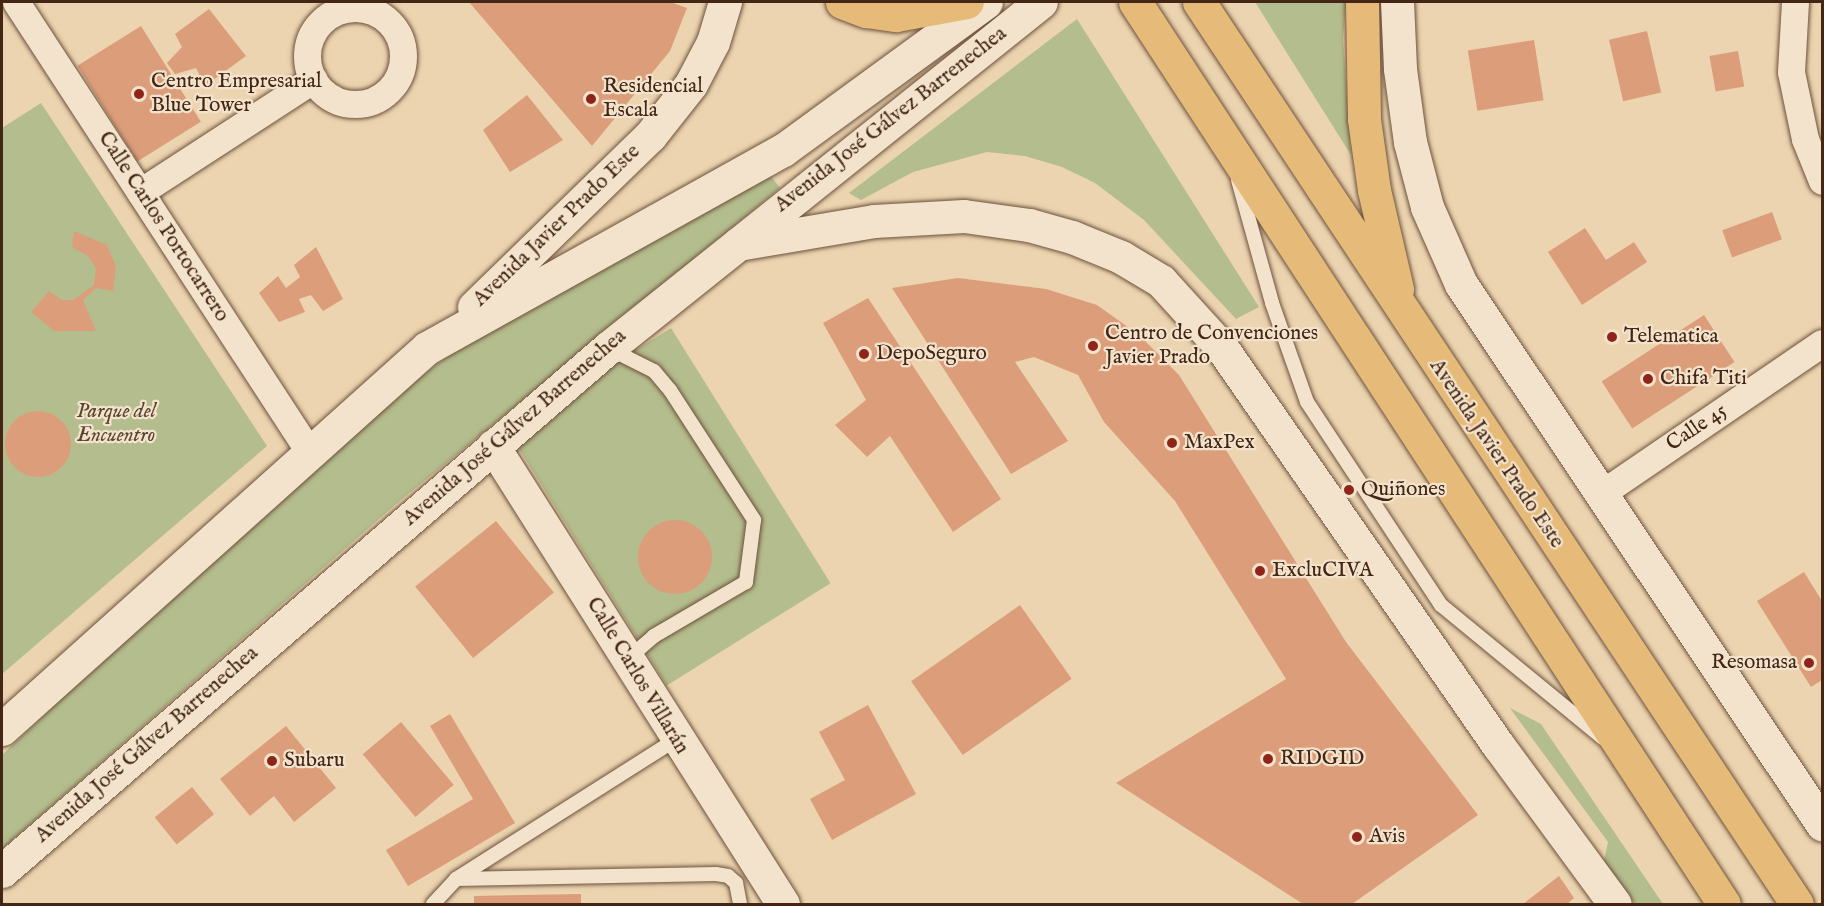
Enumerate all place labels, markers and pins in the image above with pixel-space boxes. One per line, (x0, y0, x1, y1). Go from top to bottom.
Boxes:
place label: Centro Empresarial Blue Tower (151, 69, 322, 119)
place label: Residencial Escala (603, 74, 703, 124)
marker: Centro Empresarial Blue Tower (132, 87, 146, 101)
marker: Residencial Escala (584, 92, 598, 106)
place label: Centro de Convenciones Javier Prado (1105, 321, 1318, 371)
place label: Telematica (1624, 324, 1719, 350)
marker: Telematica (1605, 330, 1619, 344)
marker: Centro de Convenciones Javier Prado (1086, 339, 1100, 353)
place label: DepoSeguro (876, 341, 987, 367)
marker: DepoSeguro (857, 347, 871, 361)
place label: Chifa Titi (1660, 366, 1747, 392)
marker: Chifa Titi (1641, 372, 1655, 386)
place label: MaxPex (1184, 430, 1255, 456)
marker: MaxPex (1165, 436, 1179, 450)
place label: Quiñones (1361, 477, 1445, 503)
marker: Quiñones (1342, 483, 1356, 497)
place label: ExcluCIVA (1272, 558, 1373, 584)
marker: ExcluCIVA (1253, 564, 1267, 578)
place label: Resomasa (1711, 650, 1797, 676)
marker: Resomasa (1802, 656, 1816, 670)
place label: RIDGID (1280, 746, 1364, 772)
place label: Subaru (284, 748, 345, 774)
marker: RIDGID (1261, 752, 1275, 766)
marker: Subaru (265, 754, 279, 768)
place label: Avis (1369, 824, 1405, 850)
marker: Avis (1350, 830, 1364, 844)

